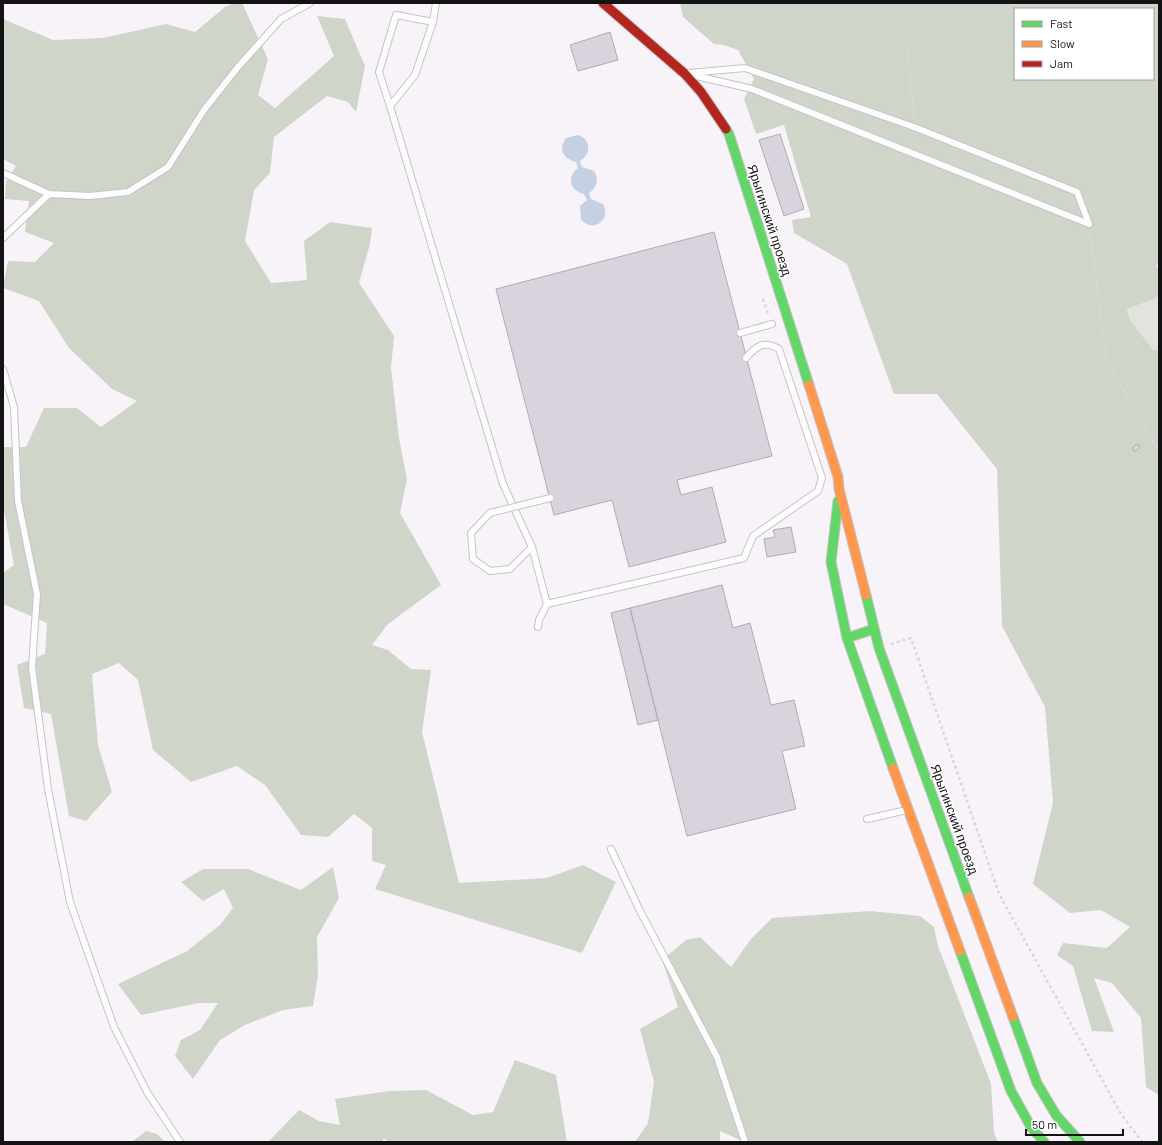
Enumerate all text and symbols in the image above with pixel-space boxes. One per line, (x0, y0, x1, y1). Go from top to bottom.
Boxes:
legend (1014, 8, 1154, 80)
text: Fast (1050, 16, 1073, 30)
text: Slow (1050, 36, 1075, 50)
text: Jam (1050, 56, 1073, 70)
street label: Ярыгинский проезд (744, 162, 796, 278)
street label: Ярыгинский проезд (928, 762, 983, 877)
scale bar (1026, 1111, 1123, 1137)
text: 50 m (1032, 1117, 1057, 1131)

